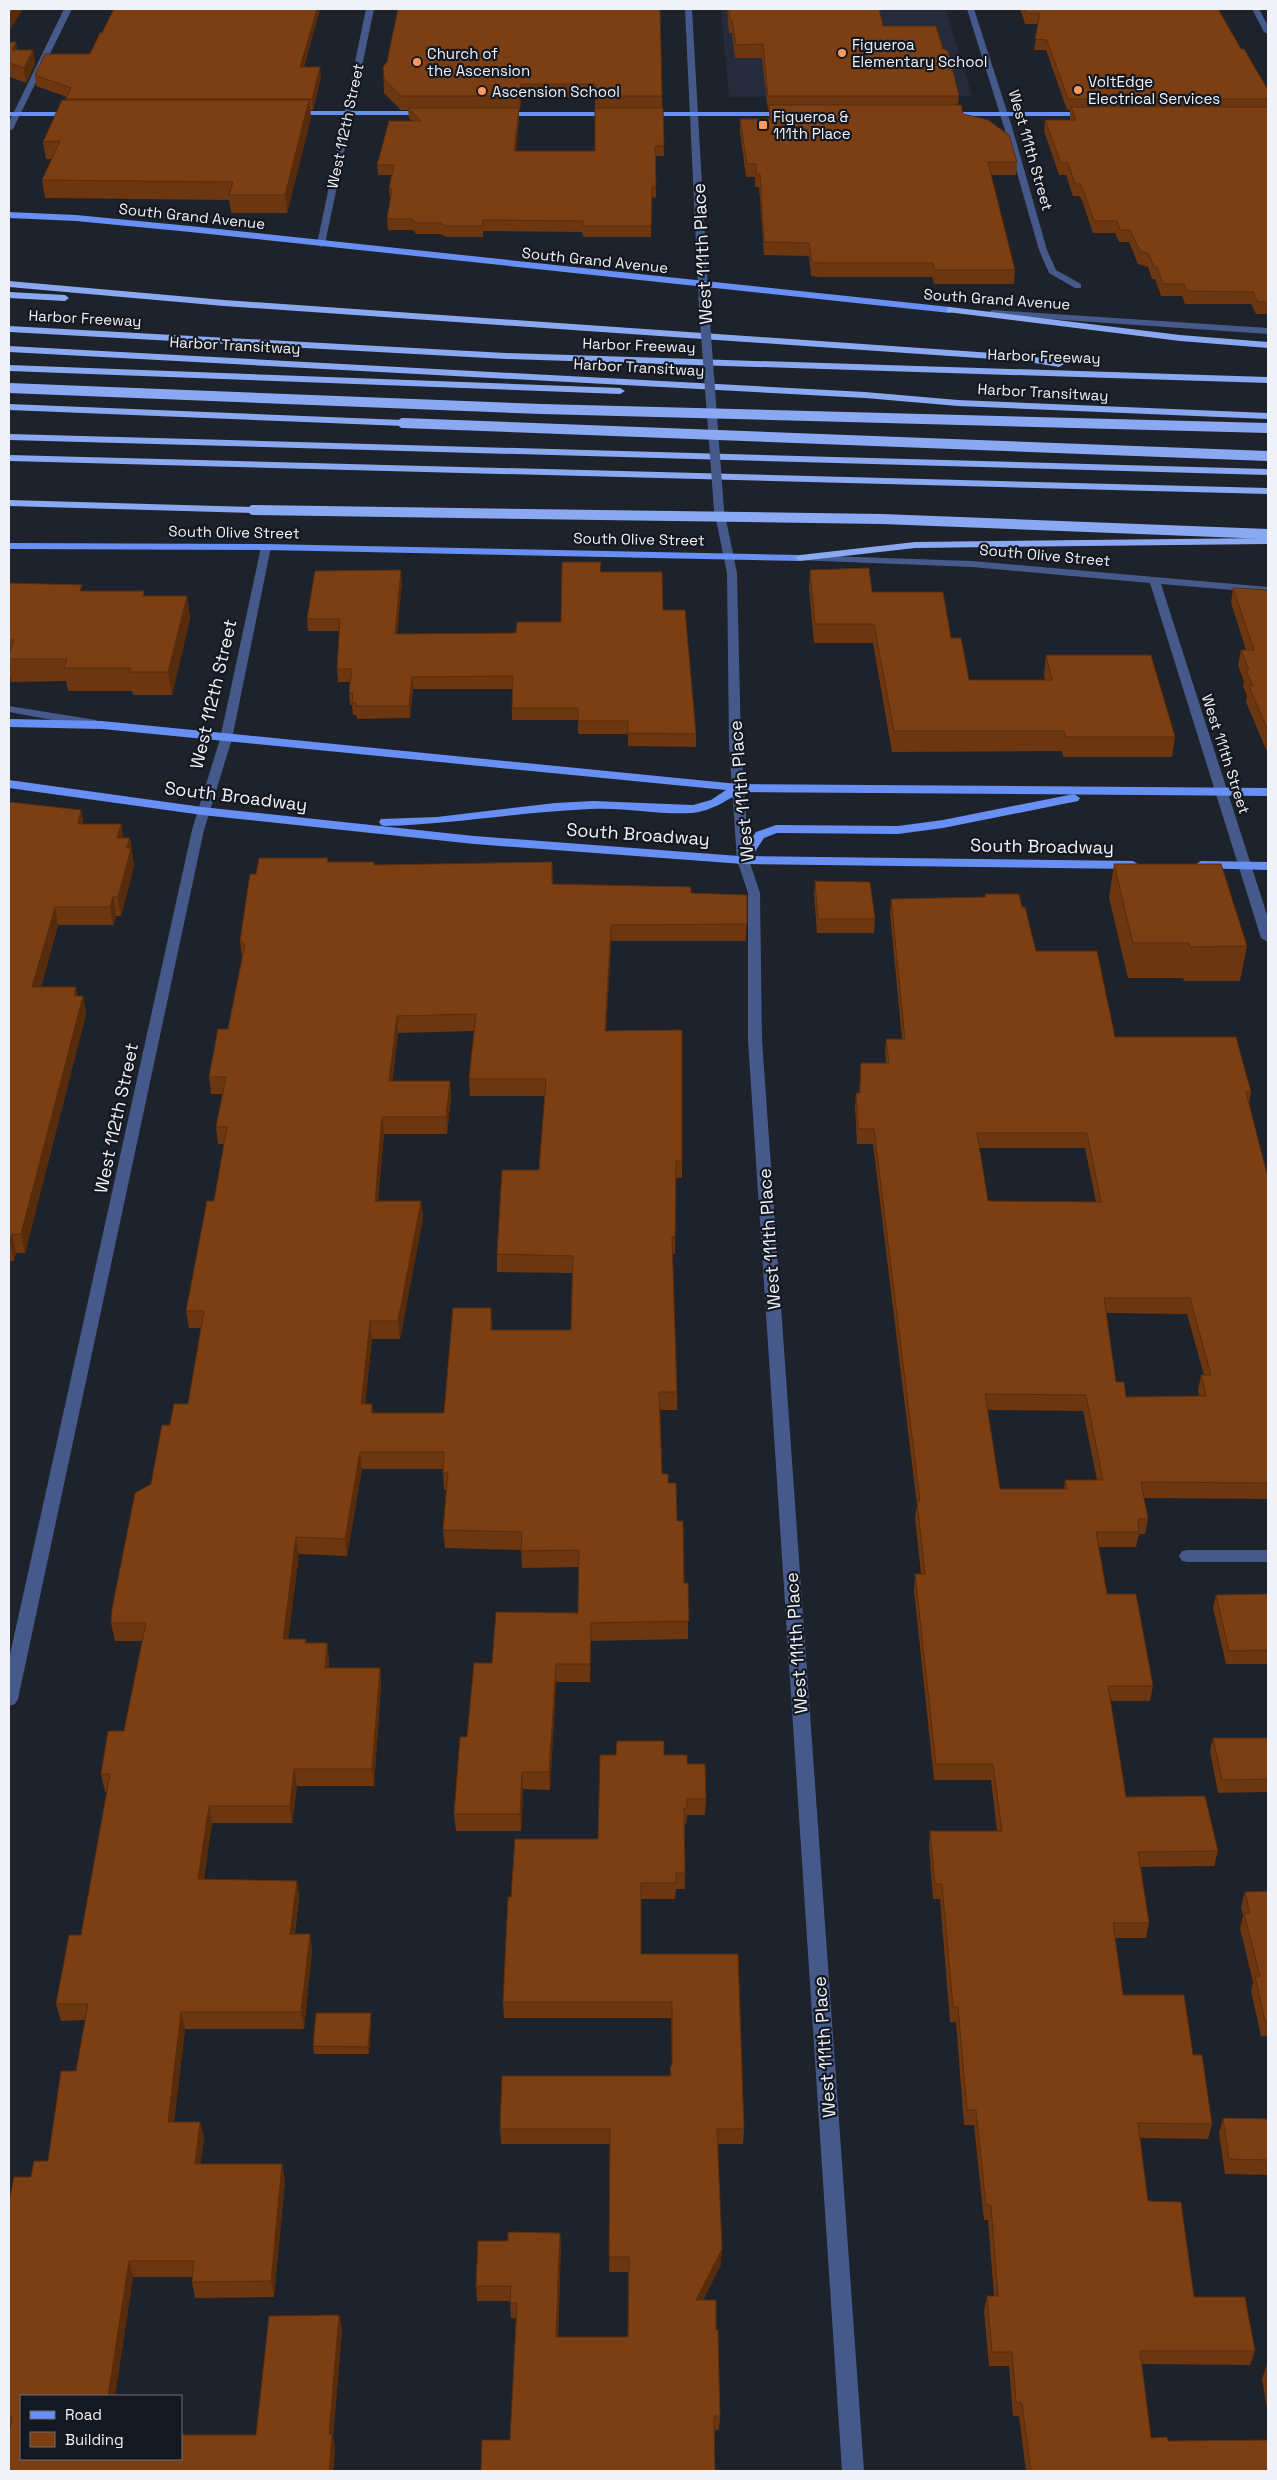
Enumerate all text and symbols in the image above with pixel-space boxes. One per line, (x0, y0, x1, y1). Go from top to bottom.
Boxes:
place label: Figueroa Elementary School (852, 35, 988, 71)
place label: Church of the Ascension (427, 44, 530, 80)
marker: Figueroa Elementary School (836, 47, 848, 59)
marker: Church of the Ascension (411, 56, 423, 68)
street label: West 112th Street (322, 61, 368, 190)
place label: VoltEdge Electrical Services (1088, 72, 1220, 108)
place label: Ascension School (492, 82, 620, 101)
marker: VoltEdge Electrical Services (1072, 84, 1084, 96)
marker: Ascension School (476, 85, 488, 97)
street label: West 111th Street (1005, 87, 1057, 213)
place label: Figueroa & 111th Place (773, 107, 851, 143)
marker: Figueroa & 111th Place (757, 119, 769, 131)
street label: West 111th Place (687, 183, 717, 325)
street label: South Grand Avenue (118, 199, 266, 233)
street label: South Grand Avenue (521, 243, 669, 277)
street label: South Grand Avenue (923, 284, 1071, 314)
street label: Harbor Freeway (28, 306, 142, 330)
street label: Harbor Transitway (169, 332, 301, 358)
street label: Harbor Freeway (582, 334, 696, 356)
street label: Harbor Freeway (987, 345, 1101, 367)
street label: Harbor Transitway (573, 354, 705, 380)
street label: Harbor Transitway (977, 379, 1109, 405)
street label: South Olive Street (168, 521, 300, 543)
street label: South Olive Street (573, 528, 705, 550)
street label: South Olive Street (979, 540, 1111, 570)
street label: West 112th Street (185, 617, 241, 771)
street label: West 111th Street (1198, 692, 1254, 816)
street label: West 111th Place (723, 719, 759, 863)
street label: South Broadway (163, 776, 309, 816)
street label: South Broadway (566, 818, 710, 850)
street label: South Broadway (970, 833, 1114, 859)
street label: West 112th Street (89, 1041, 143, 1195)
street label: West 111th Place (753, 1168, 785, 1310)
street label: West 111th Place (780, 1572, 812, 1714)
street label: West 111th Place (808, 1976, 840, 2118)
legend (20, 2395, 182, 2460)
text: Road (65, 2405, 102, 2424)
text: Building (65, 2430, 124, 2449)

